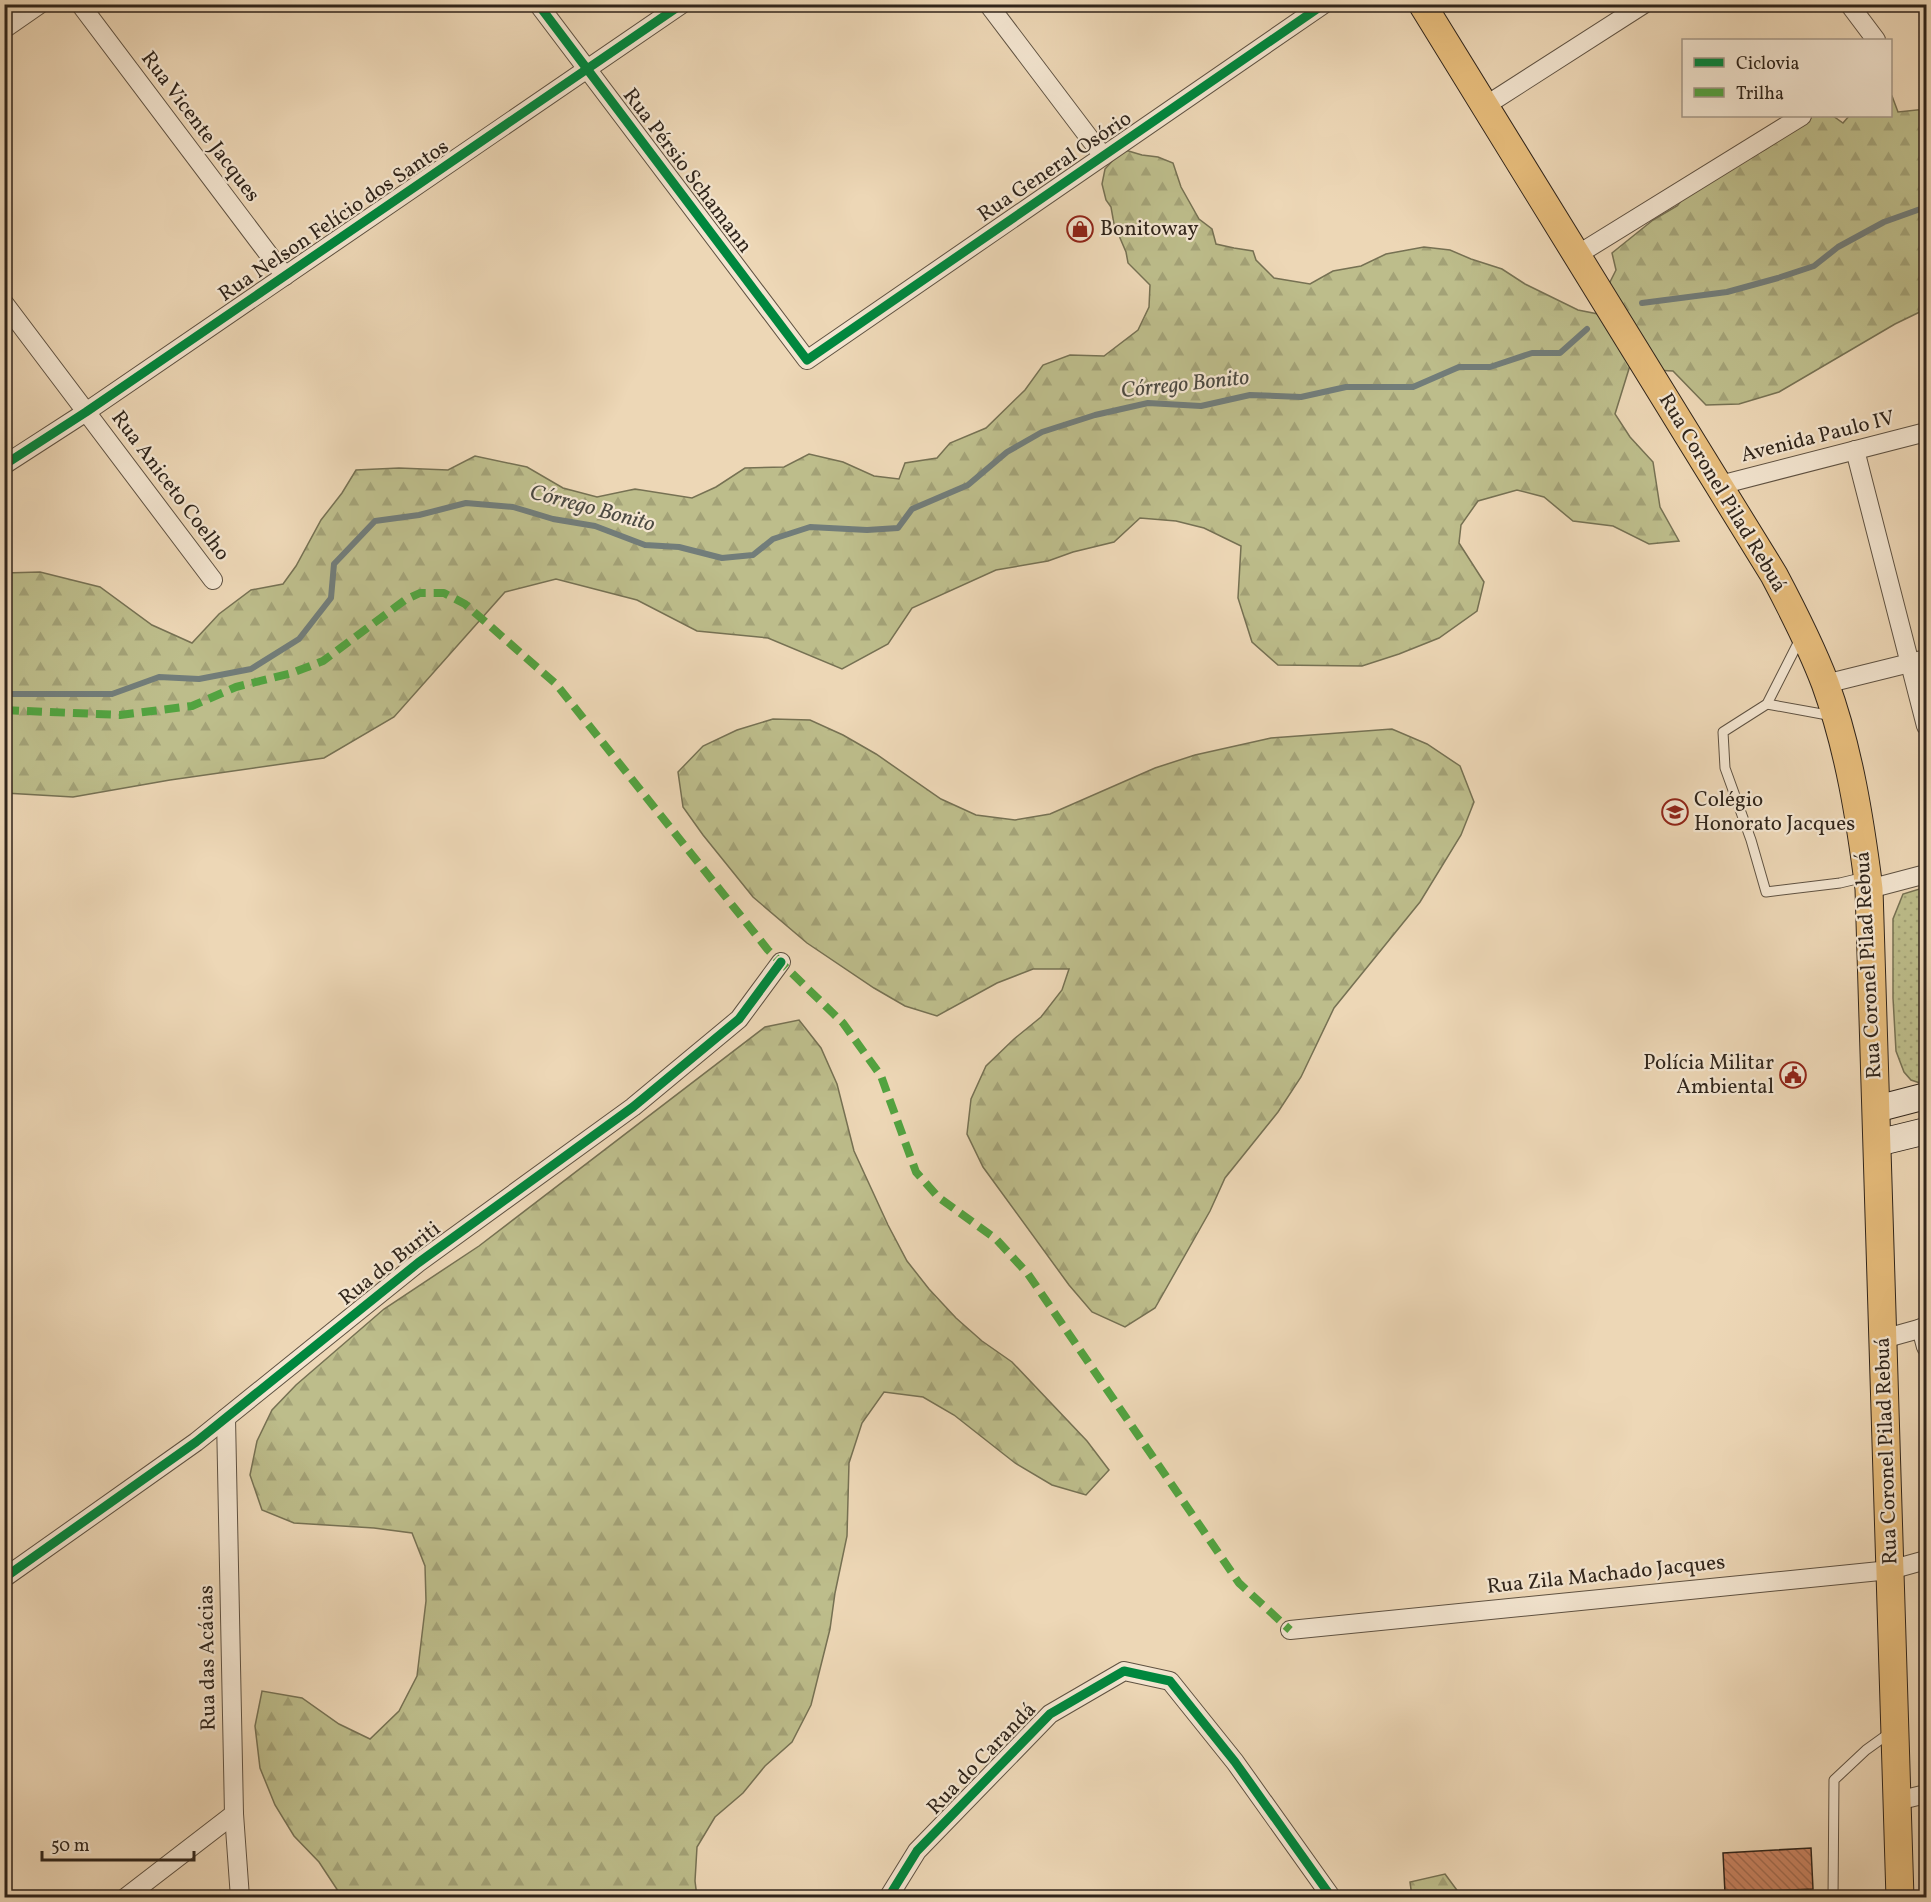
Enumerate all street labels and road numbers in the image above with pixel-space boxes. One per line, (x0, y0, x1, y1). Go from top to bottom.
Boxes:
street label: Rua Vicente Jacques (134, 46, 266, 208)
street label: Rua Pérsio Schamann (615, 83, 759, 259)
street label: Rua General Osório (972, 105, 1138, 229)
street label: Rua Nelson Felício dos Santos (213, 133, 455, 309)
street label: Rua Coronel Pilad Rebuá (1651, 388, 1793, 598)
street label: Avenida Paulo IV (1738, 404, 1898, 470)
street label: Rua Aniceto Coelho (104, 405, 236, 567)
street label: Rua Coronel Pilad Rebuá (1849, 851, 1889, 1079)
street label: Rua do Buriti (333, 1215, 447, 1313)
street label: Rua Coronel Pilad Rebuá (1869, 1337, 1905, 1565)
street label: Rua Zila Machado Jacques (1485, 1548, 1727, 1602)
street label: Rua das Acácias (192, 1585, 224, 1731)
street label: Rua do Carandá (921, 1696, 1043, 1822)

